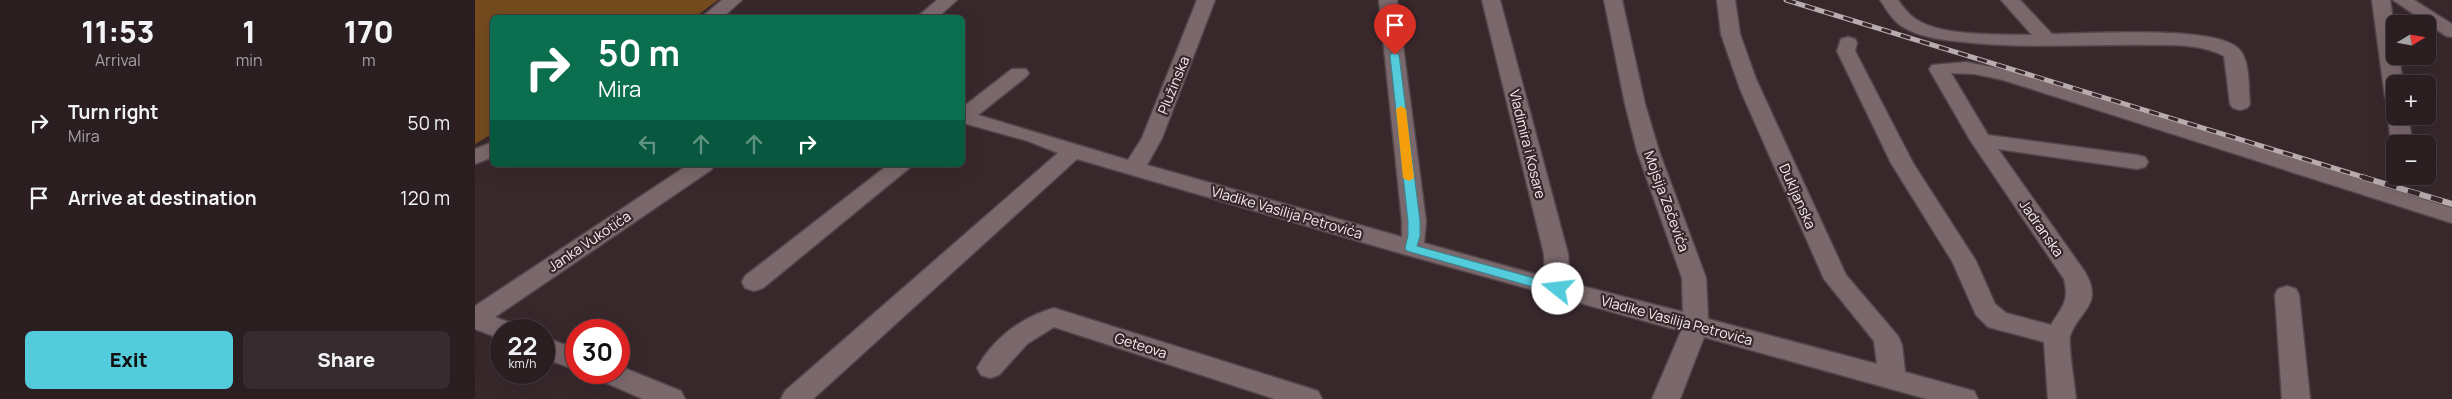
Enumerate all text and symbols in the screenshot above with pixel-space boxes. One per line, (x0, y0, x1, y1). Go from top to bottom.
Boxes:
pin (1374, 4, 1416, 55)
text: 11:53 (81, 11, 155, 52)
text: 1 (242, 11, 256, 52)
text: 170 (344, 11, 394, 52)
icon: arrive (1381, 11, 1409, 39)
north arrow (2386, 15, 2436, 65)
map controls (2386, 15, 2436, 185)
text: 50 m (598, 29, 680, 77)
icon: right (515, 35, 580, 100)
text: Arrival (95, 49, 141, 71)
text: min (236, 49, 262, 71)
text: m (362, 49, 376, 71)
street label: Plužinska (1153, 53, 1193, 117)
text: Mira (598, 74, 641, 104)
button: + (2386, 75, 2436, 125)
street label: Vladimira i Kosare (1505, 88, 1551, 200)
text: Turn right (68, 99, 158, 125)
icon: right (25, 109, 53, 137)
text: 50 m (408, 110, 450, 136)
text: Mira (68, 125, 100, 147)
icon: left (634, 130, 662, 158)
icon: ahead (687, 130, 715, 158)
icon: ahead (740, 130, 768, 158)
icon: right (793, 130, 821, 158)
button: − (2386, 135, 2436, 185)
street label: Mojsija Zečevića (1640, 148, 1694, 254)
street label: Dukljanska (1775, 160, 1821, 232)
street label: Vladike Vasilija Petrovića (1209, 181, 1365, 243)
icon: arrive (25, 184, 53, 212)
text: Arrive at destination (68, 185, 257, 211)
text: 120 m (400, 185, 450, 211)
street label: Jadranska (2015, 196, 2069, 260)
street label: Janka Vukotića (544, 206, 634, 276)
position arrow (1531, 262, 1583, 314)
street label: Vladike Vasilija Petrovića (1599, 291, 1755, 349)
speed limit sign: 30 (565, 319, 630, 384)
text: 22 (508, 328, 537, 363)
street label: Geteova (1112, 328, 1170, 362)
button: Exit (25, 331, 233, 389)
button: Share (243, 331, 450, 389)
text: km/h (509, 355, 536, 372)

